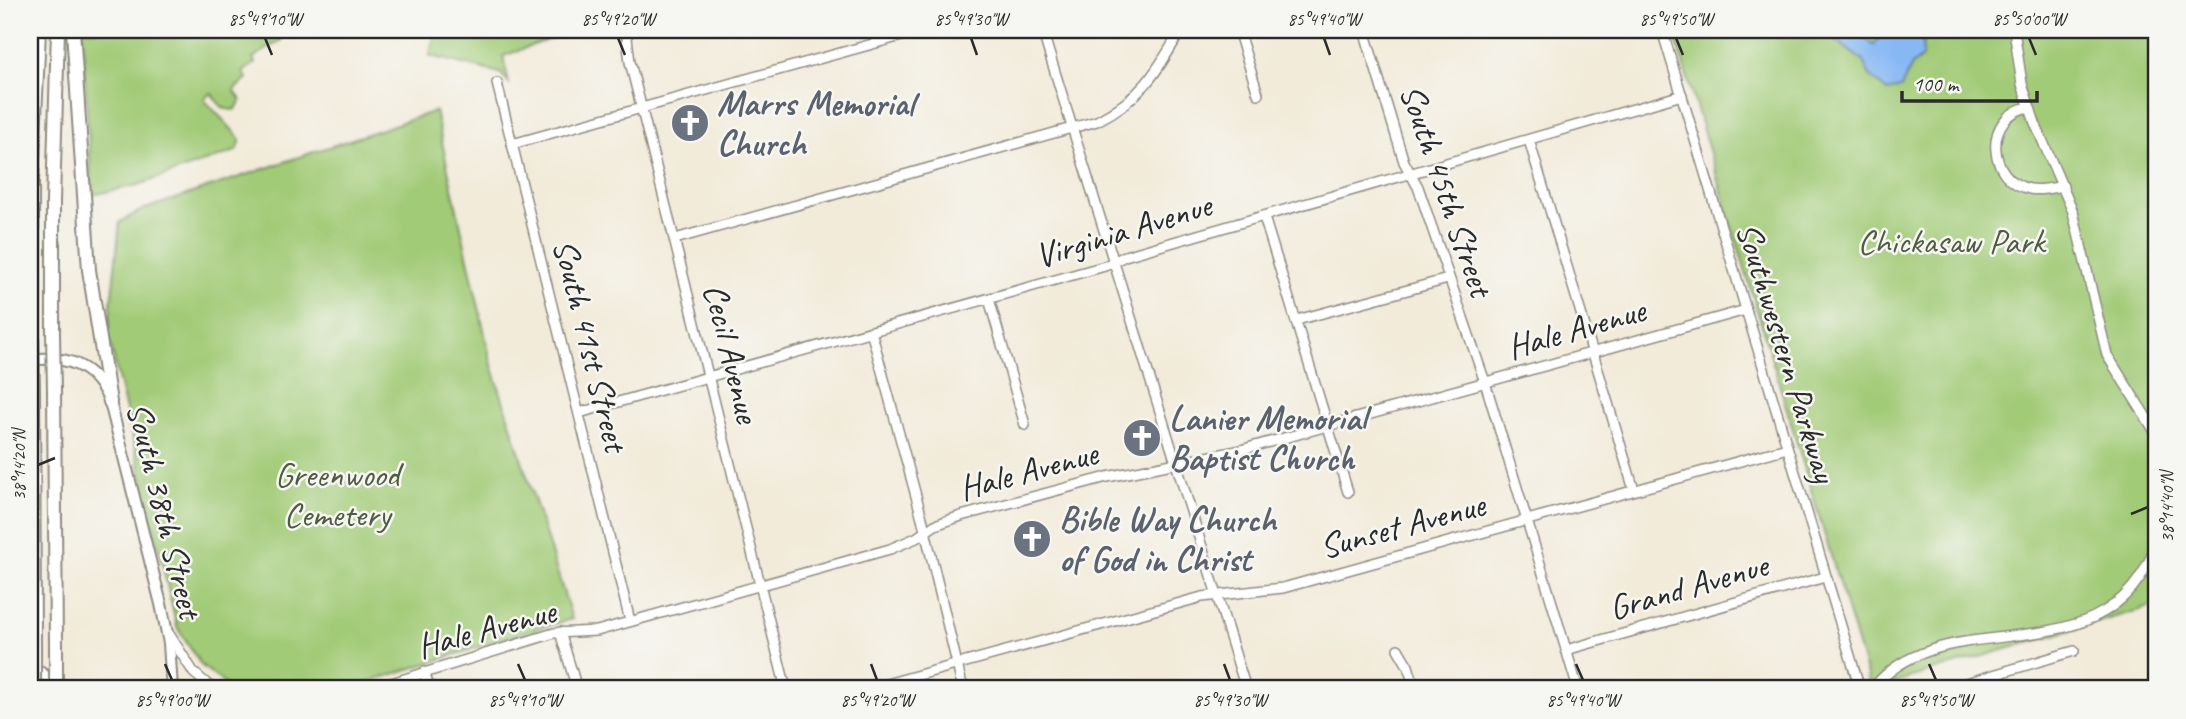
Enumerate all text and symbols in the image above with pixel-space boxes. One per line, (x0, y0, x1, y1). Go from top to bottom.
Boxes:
text: 85°49'10"W (228, 8, 305, 30)
text: 85°49'20"W (581, 8, 658, 30)
text: 85°49'30"W (934, 8, 1011, 30)
text: 85°49'40"W (1287, 8, 1364, 30)
text: 85°49'50"W (1639, 8, 1716, 30)
text: 85°50'00"W (1992, 8, 2069, 30)
scale bar (1902, 60, 2037, 104)
text: 100 m (1913, 71, 1960, 97)
street label: South 45th Street (1389, 78, 1505, 305)
place label: Marrs Memorial Church (717, 81, 921, 166)
church icon: Marrs Memorial Church (669, 102, 711, 144)
street label: Virginia Avenue (1030, 182, 1219, 279)
street label: Southwestern Parkway (1726, 217, 1848, 489)
park label: Chickasaw Park (1858, 219, 2048, 264)
street label: South 41st Street (542, 234, 639, 459)
street label: Cecil Avenue (693, 279, 771, 430)
street label: Hale Avenue (1502, 287, 1653, 370)
place label: Lanier Memorial Baptist Church (1169, 396, 1373, 481)
street label: South 38th Street (116, 398, 214, 626)
church icon: Lanier Memorial Baptist Church (1121, 417, 1163, 459)
text: 38°14'20"N (8, 426, 30, 500)
street label: Hale Avenue (954, 430, 1105, 511)
park label: Greenwood Cemetery (275, 452, 405, 537)
text: 38°14'40"N (2156, 468, 2178, 542)
street label: Sunset Avenue (1315, 481, 1492, 569)
place label: Bible Way Church of God in Christ (1059, 497, 1277, 582)
church icon: Bible Way Church of God in Christ (1011, 518, 1053, 560)
street label: Grand Avenue (1604, 542, 1775, 631)
street label: Hale Avenue (412, 588, 563, 669)
text: 85°49'00"W (135, 689, 212, 711)
text: 85°49'10"W (488, 689, 565, 711)
text: 85°49'20"W (840, 689, 917, 711)
text: 85°49'30"W (1193, 689, 1270, 711)
text: 85°49'40"W (1546, 689, 1623, 711)
text: 85°49'50"W (1899, 689, 1976, 711)

